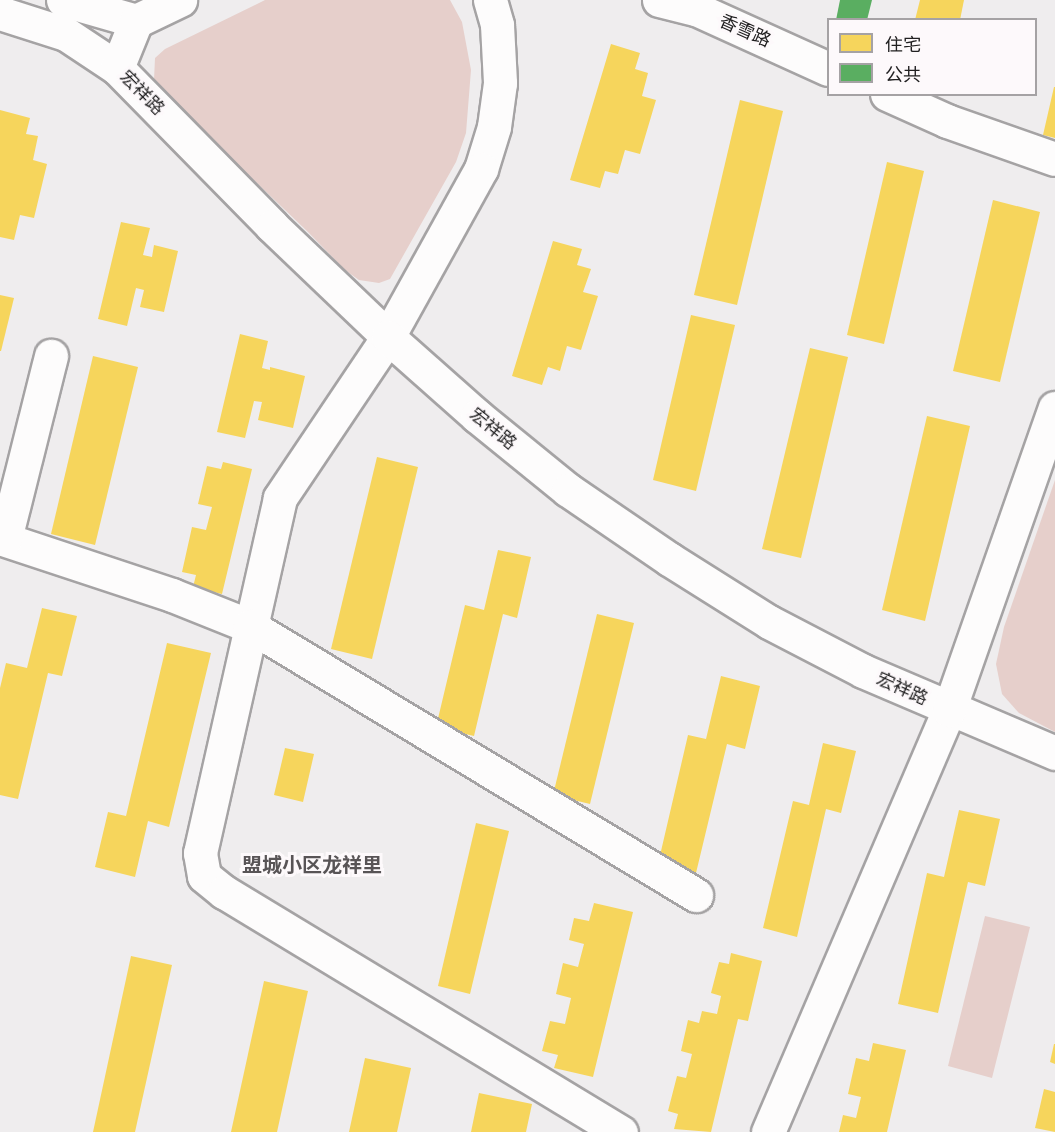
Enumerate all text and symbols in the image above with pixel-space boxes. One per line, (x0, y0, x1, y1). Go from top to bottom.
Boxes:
street label: 香雪路 (716, 10, 774, 52)
legend (827, 18, 1037, 96)
text: 住宅 (885, 34, 921, 56)
text: 公共 (885, 64, 921, 86)
street label: 宏祥路 (115, 66, 169, 120)
street label: 宏祥路 (465, 404, 521, 454)
street label: 宏祥路 (873, 668, 931, 710)
district label: 盟城小区龙祥里 (242, 853, 382, 877)

